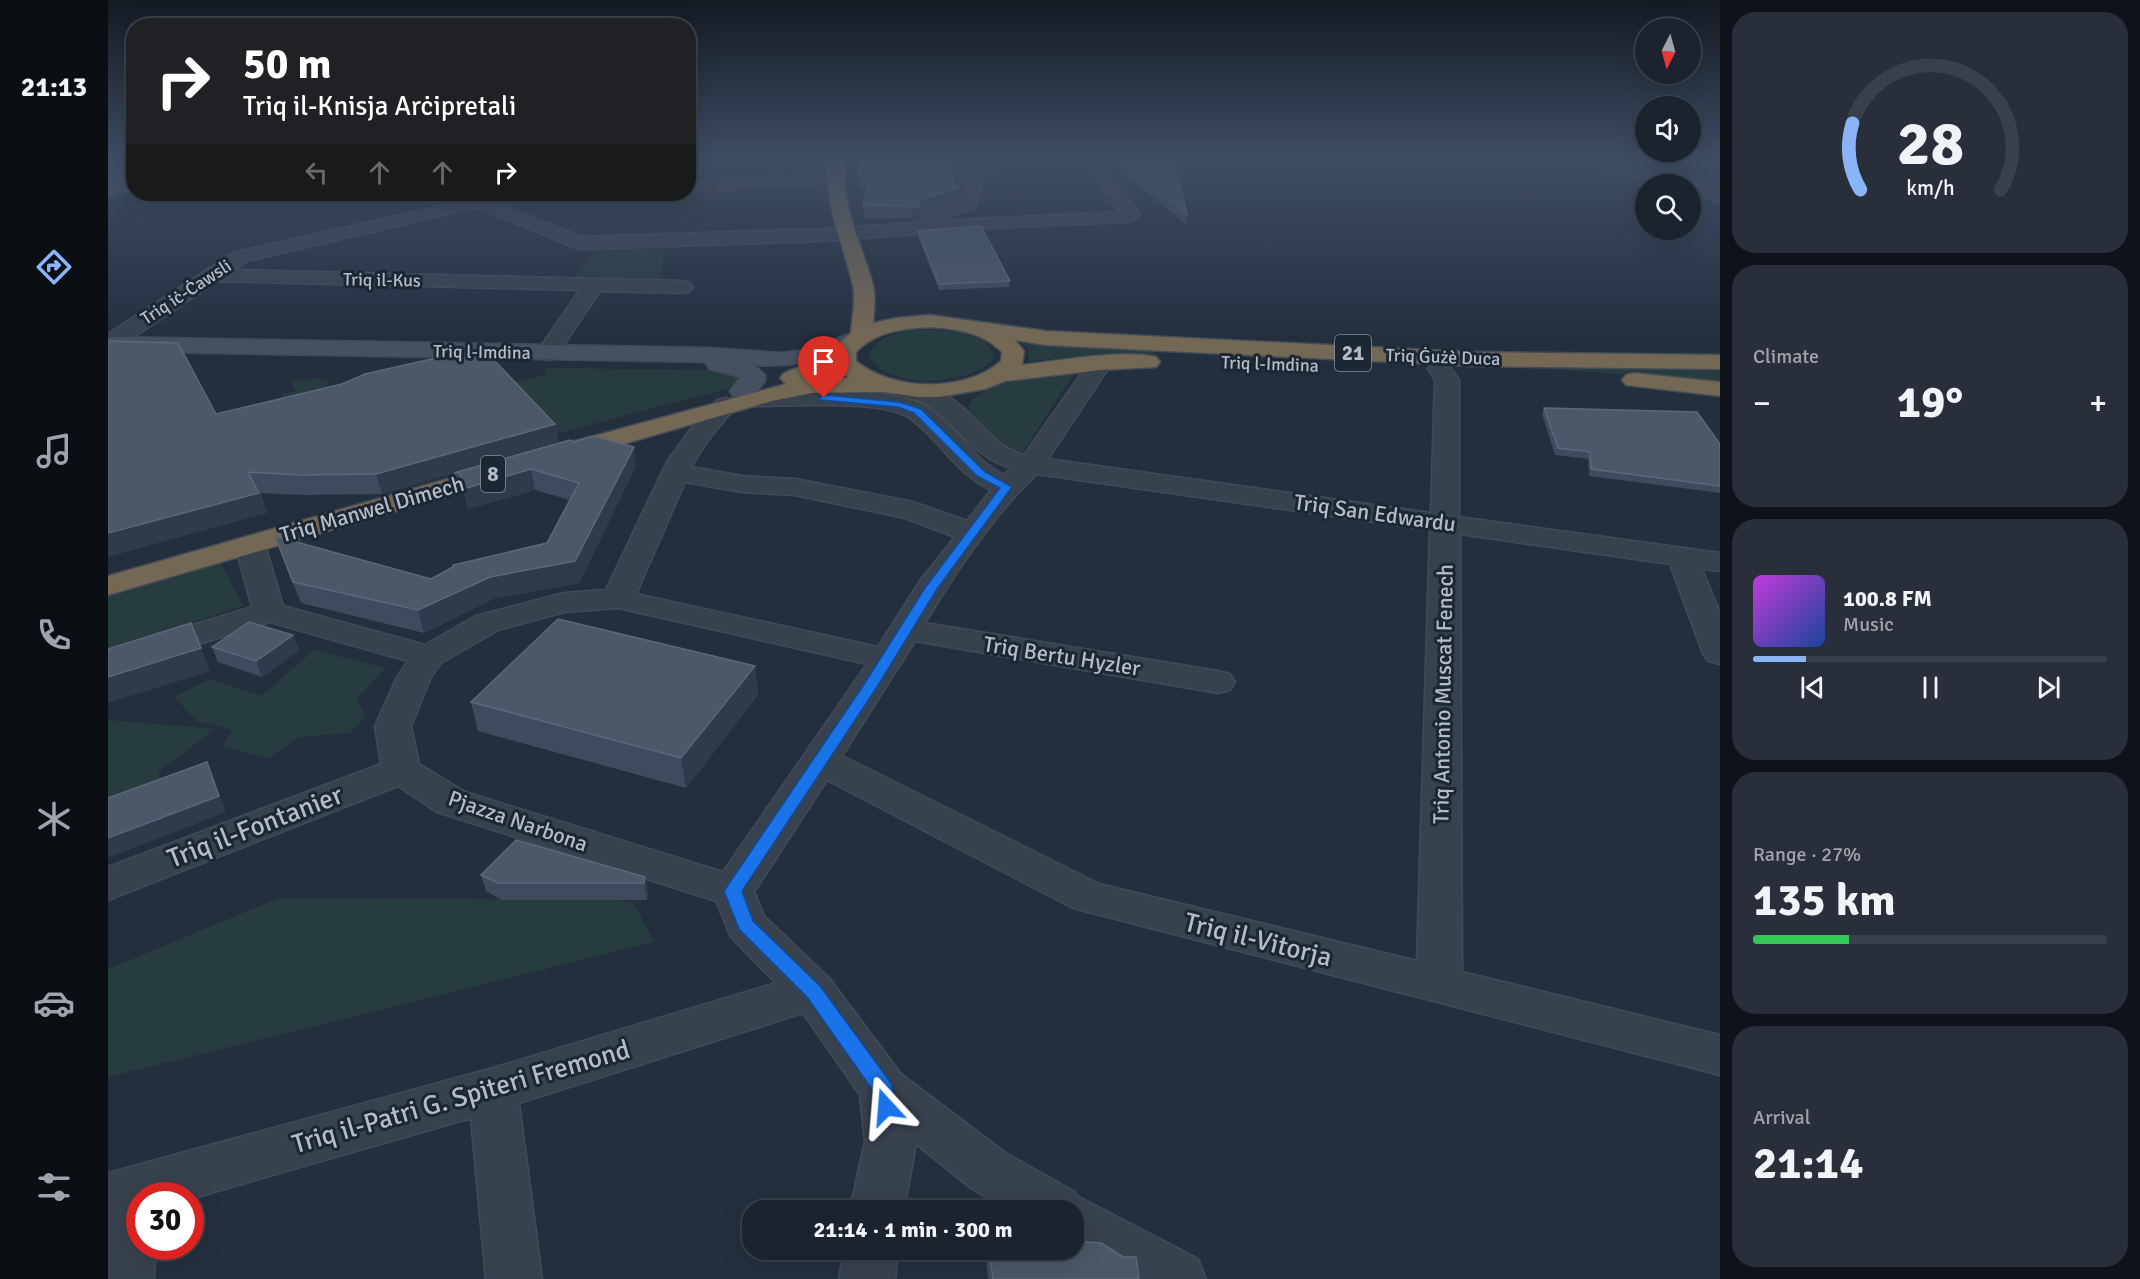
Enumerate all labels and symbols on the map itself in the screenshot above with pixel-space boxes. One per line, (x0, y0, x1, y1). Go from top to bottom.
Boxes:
north arrow (1635, 18, 1701, 84)
street label: Triq iċ-Ċawsli (137, 255, 235, 329)
street label: Triq il-Kus (343, 268, 421, 292)
road number: 21 (1335, 335, 1371, 371)
pin (798, 336, 849, 398)
street label: Triq l-Imdina (433, 340, 531, 364)
street label: Triq Ġużè Duca (1385, 344, 1501, 370)
street label: Triq l-Imdina (1221, 351, 1319, 377)
road number: 8 (481, 456, 505, 492)
street label: Triq Manwel Dimech (277, 470, 467, 548)
street label: Triq San Edwardu (1292, 488, 1458, 538)
street label: Triq Antonio Muscat Fenech (1427, 564, 1459, 824)
street label: Triq Bertu Hyzler (982, 630, 1142, 682)
street label: Triq il-Fontanier (163, 778, 347, 876)
street label: Pjazza Narbona (445, 785, 591, 857)
street label: Triq il-Vitorja (1181, 906, 1335, 974)
street label: Triq il-Patri G. Spiteri Fremond (288, 1033, 634, 1161)
position arrow (854, 1075, 918, 1139)
speed limit sign: 30 (126, 1182, 204, 1260)

